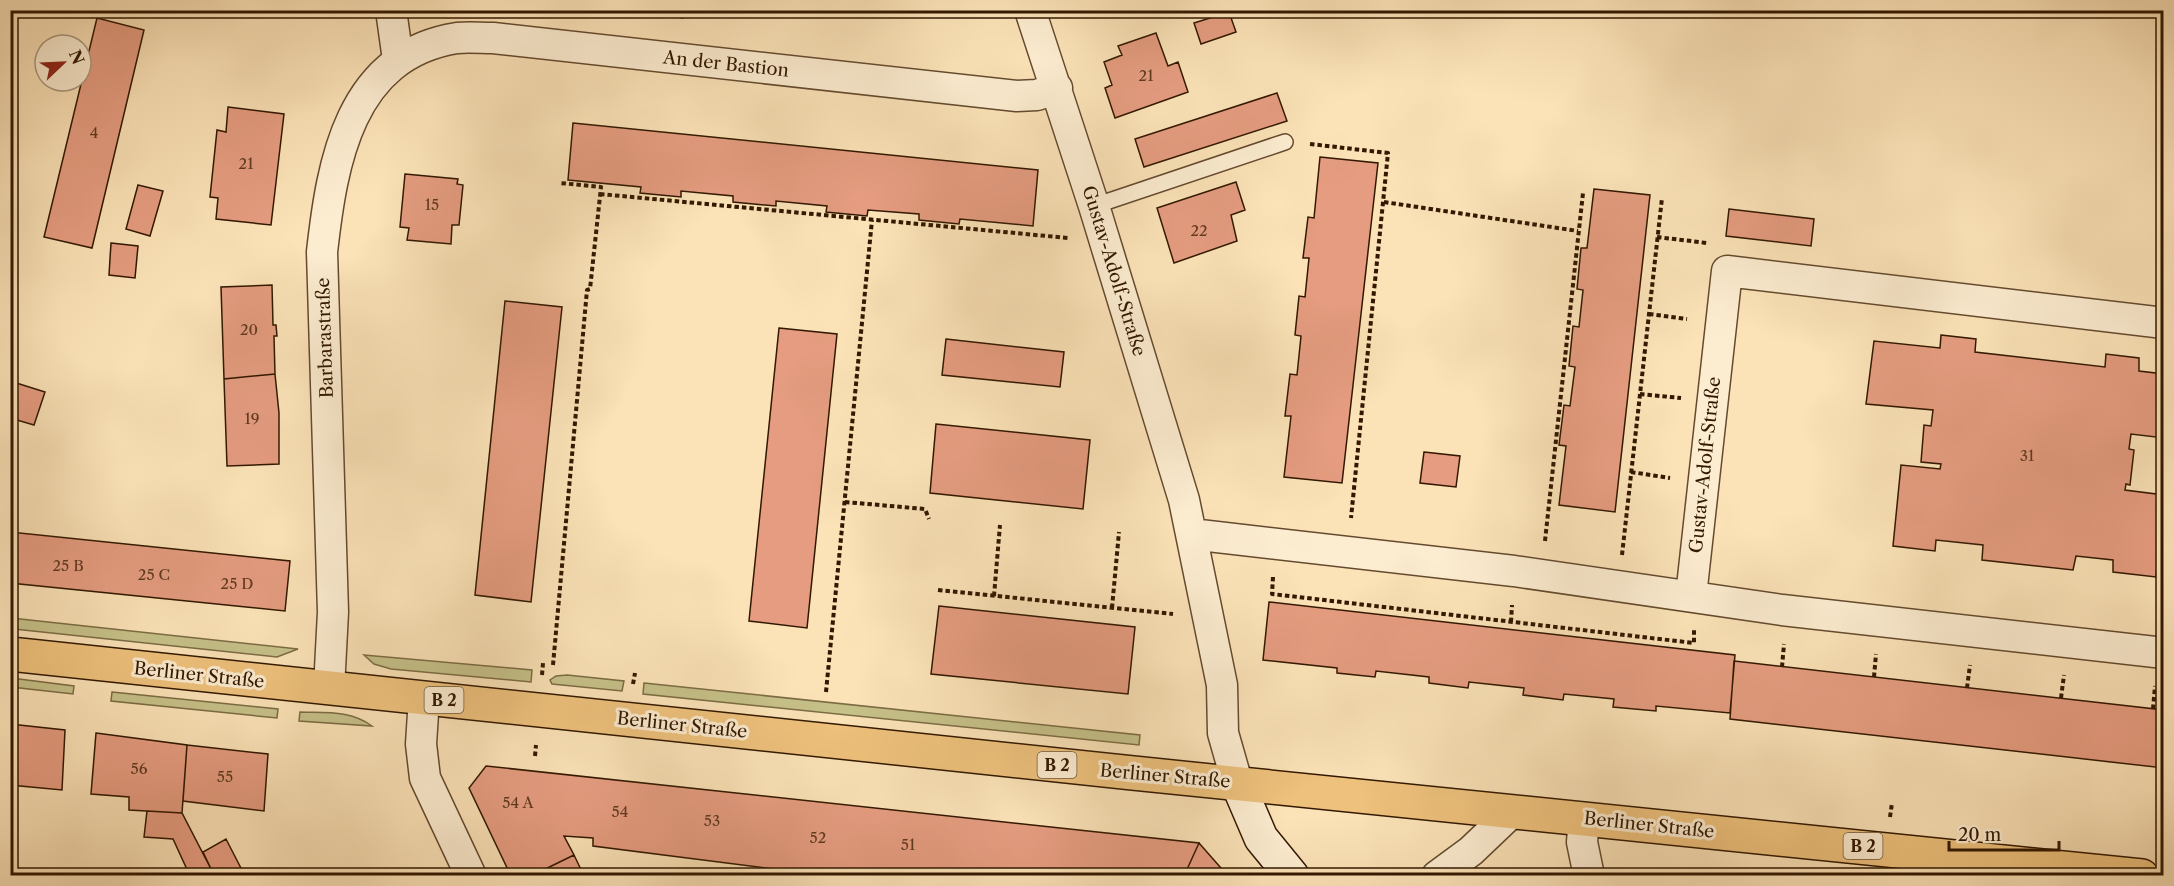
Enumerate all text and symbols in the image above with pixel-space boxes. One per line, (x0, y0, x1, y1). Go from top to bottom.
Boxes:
north arrow (33, 33, 93, 93)
street label: An der Bastion (661, 46, 790, 82)
text: N (65, 47, 89, 68)
house number: 21 (1139, 66, 1154, 85)
house number: 4 (90, 123, 98, 142)
house number: 21 (239, 154, 254, 173)
street label: Gustav-Adolf-Straße (1078, 183, 1150, 359)
house number: 15 (425, 195, 439, 214)
house number: 22 (1190, 221, 1208, 240)
street label: Barbarastraße (312, 277, 338, 399)
house number: 20 (240, 320, 258, 339)
street label: Gustav-Adolf-Straße (1685, 376, 1725, 554)
house number: 19 (244, 409, 260, 428)
house number: 31 (2020, 446, 2035, 465)
house number: 25 B (52, 556, 84, 575)
house number: 25 C (138, 565, 170, 584)
house number: 25 D (221, 574, 253, 593)
street label: Berliner Straße (133, 657, 265, 693)
road number: B 2 (424, 687, 464, 713)
street label: Berliner Straße (616, 707, 748, 743)
road number: B 2 (1038, 752, 1076, 778)
house number: 56 (131, 759, 148, 778)
street label: Berliner Straße (1099, 759, 1231, 793)
house number: 55 (217, 767, 233, 786)
house number: 54 A (502, 793, 535, 812)
house number: 54 (612, 802, 628, 821)
street label: Berliner Straße (1583, 807, 1715, 843)
house number: 53 (704, 811, 720, 830)
scale bar (1949, 814, 2058, 852)
text: 20 m (1958, 824, 2002, 846)
house number: 52 (810, 828, 826, 847)
road number: B 2 (1844, 833, 1882, 859)
house number: 51 (901, 835, 916, 854)

